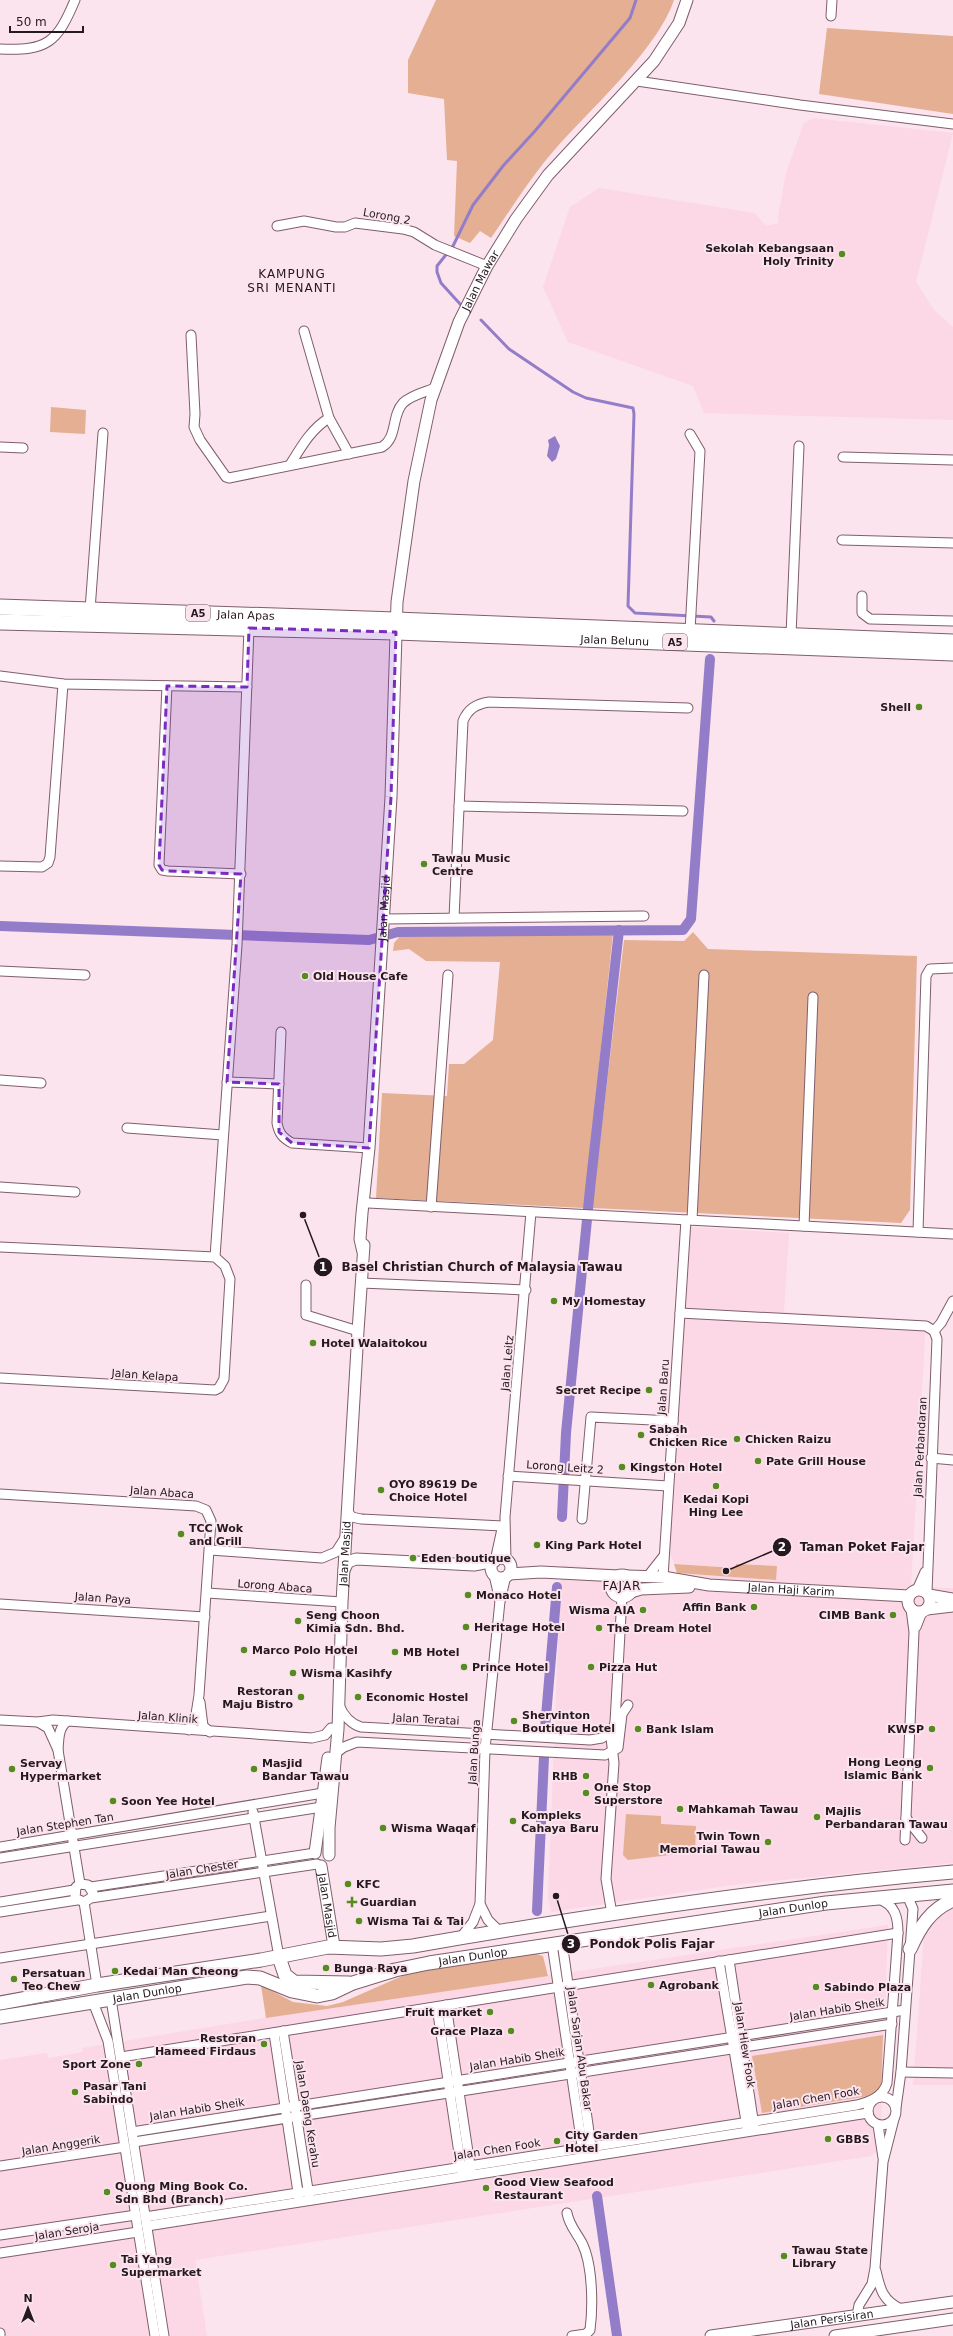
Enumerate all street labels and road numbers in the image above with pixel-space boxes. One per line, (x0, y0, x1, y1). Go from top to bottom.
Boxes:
street label: Lorong 2 (362, 206, 412, 227)
street label: Jalan Mawar (459, 248, 502, 314)
road number: A5 (186, 605, 210, 621)
street label: Jalan Apas (216, 608, 275, 623)
street label: Jalan Belunu (579, 633, 649, 649)
road number: A5 (663, 634, 687, 650)
street label: Jalan Masjid (376, 875, 393, 942)
street label: Jalan Leitz (498, 1334, 516, 1393)
street label: Jalan Baru (655, 1359, 672, 1416)
street label: Jalan Kelapa (110, 1367, 179, 1384)
street label: Jalan Perbandaran (911, 1397, 930, 1499)
street label: Lorong Leitz 2 (526, 1458, 604, 1477)
street label: Jalan Abaca (128, 1484, 194, 1501)
street label: Jalan Masjid (337, 1521, 354, 1588)
street label: Lorong Abaca (237, 1577, 313, 1596)
street label: Jalan Haji Karim (746, 1581, 835, 1599)
street label: Jalan Paya (73, 1590, 132, 1607)
street label: Jalan Klinik (137, 1709, 199, 1726)
street label: Jalan Teratai (391, 1711, 460, 1728)
street label: Jalan Bunga (466, 1719, 483, 1786)
street label: Jalan Stephen Tan (15, 1810, 115, 1839)
street label: Jalan Chester (164, 1857, 240, 1882)
street label: Jalan Masjid (315, 1871, 339, 1939)
street label: Jalan Dunlop (757, 1897, 829, 1920)
street label: Jalan Dunlop (437, 1945, 508, 1969)
street label: Jalan Dunlop (111, 1982, 183, 2006)
street label: Jalan Sarjan Abu Bakar (564, 1985, 595, 2113)
street label: Jalan Habib Sheik (788, 1995, 886, 2024)
street label: Jalan Hiew Fook (731, 2000, 758, 2089)
street label: Jalan Habib Sheik (468, 2045, 566, 2074)
street label: Jalan Daeng Kerahu (292, 2059, 322, 2169)
street label: Jalan Chen Fook (771, 2084, 861, 2113)
street label: Jalan Habib Sheik (148, 2095, 246, 2124)
street label: Jalan Anggerik (20, 2133, 102, 2158)
street label: Jalan Chen Fook (452, 2136, 542, 2163)
street label: Jalan Seroja (33, 2220, 100, 2243)
street label: Jalan Persisiran (789, 2307, 874, 2332)

